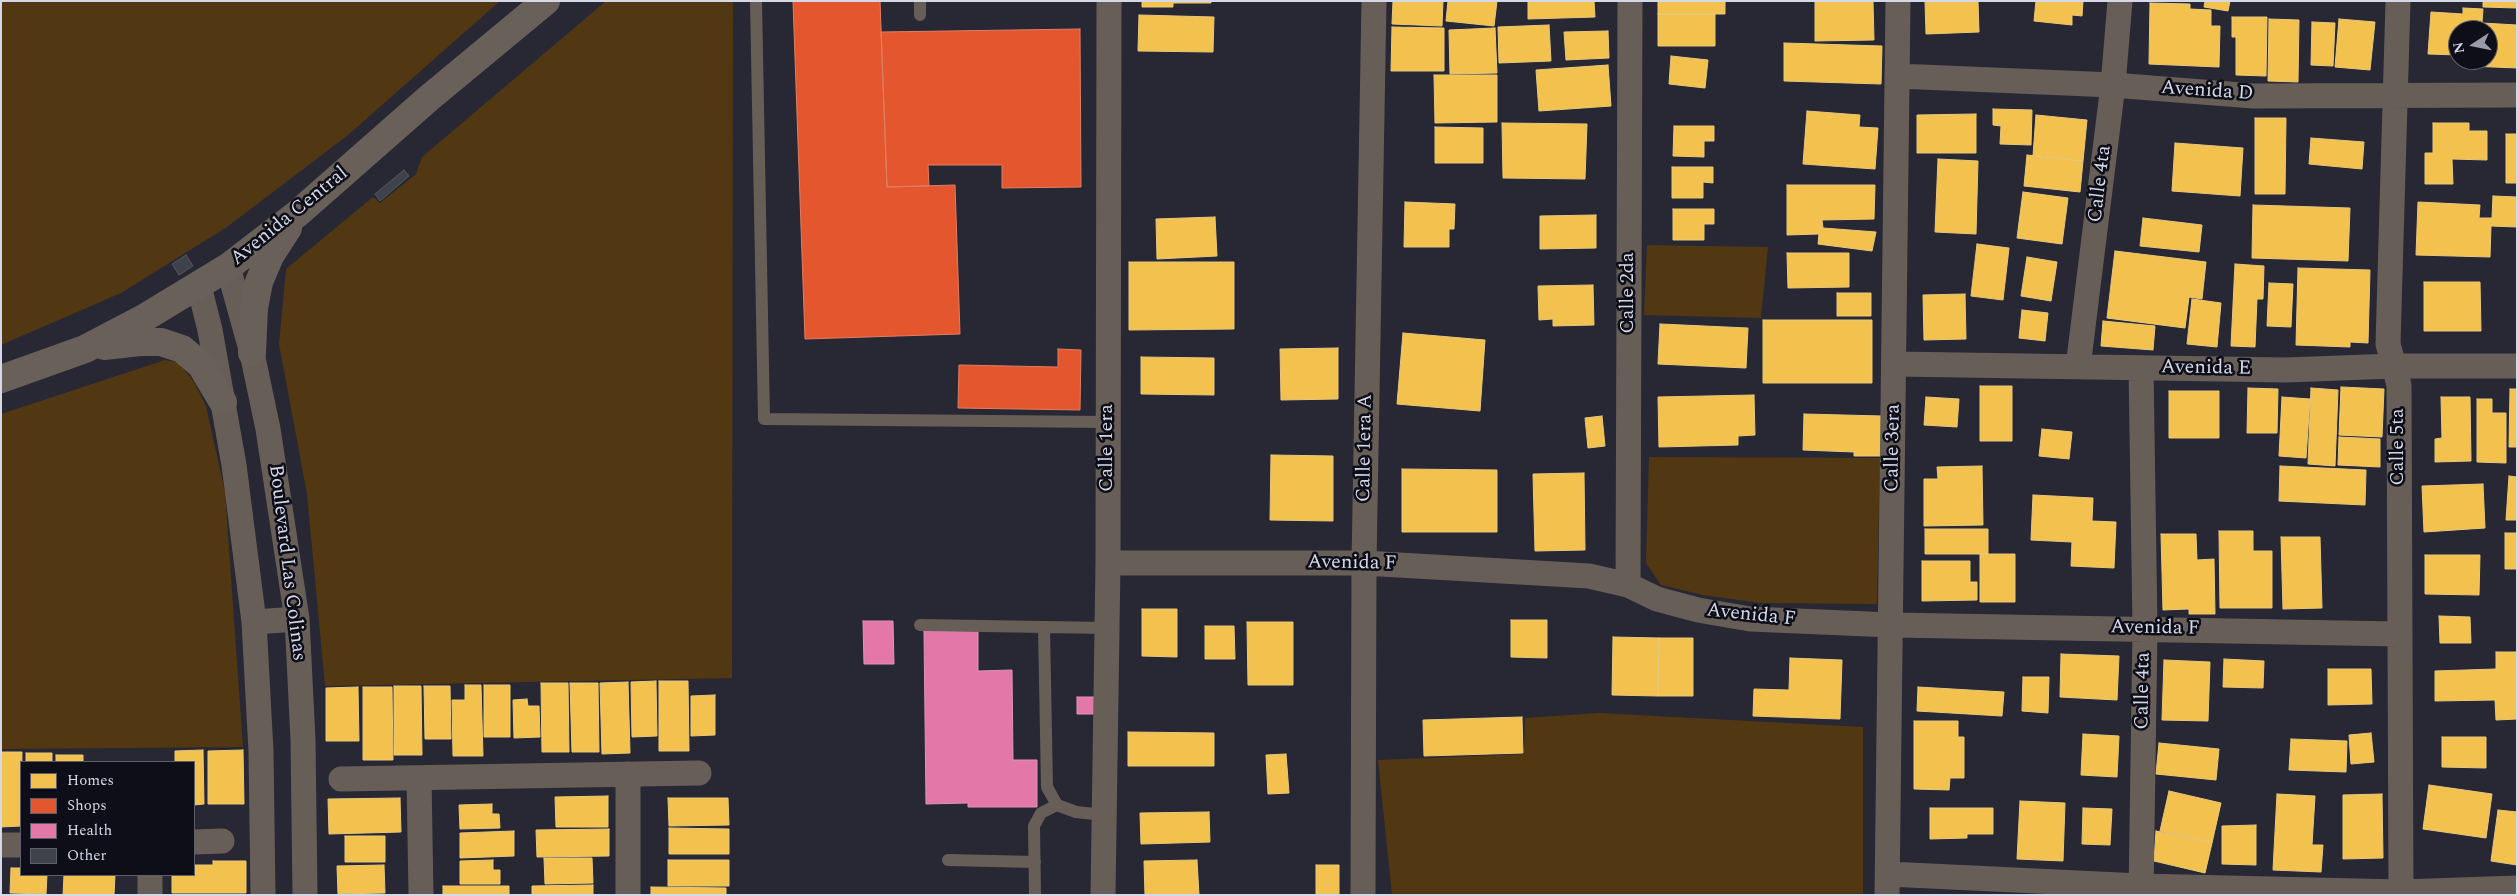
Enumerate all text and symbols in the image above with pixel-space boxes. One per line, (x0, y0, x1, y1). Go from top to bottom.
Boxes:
north arrow (2448, 20, 2498, 70)
text: N (2447, 40, 2470, 55)
street label: Avenida D (2160, 77, 2254, 107)
street label: Calle 4ta (2084, 144, 2118, 224)
street label: Avenida Central (226, 162, 354, 272)
street label: Calle 2da (1617, 252, 1641, 334)
street label: Avenida E (2161, 356, 2251, 382)
street label: Calle 1era A (1353, 394, 1379, 502)
street label: Calle 1era (1096, 404, 1120, 492)
street label: Calle 3era (1881, 404, 1907, 492)
street label: Calle 5ta (2387, 408, 2411, 486)
street label: Boulevard Las Colinas (262, 463, 310, 663)
street label: Avenida F (1307, 551, 1397, 577)
street label: Avenida F (1705, 599, 1797, 633)
street label: Avenida F (2110, 616, 2200, 642)
street label: Calle 4ta (2131, 652, 2157, 730)
legend (20, 761, 195, 876)
text: Homes (67, 769, 114, 792)
text: Shops (67, 794, 107, 817)
text: Health (67, 819, 112, 842)
text: Other (67, 844, 106, 867)

